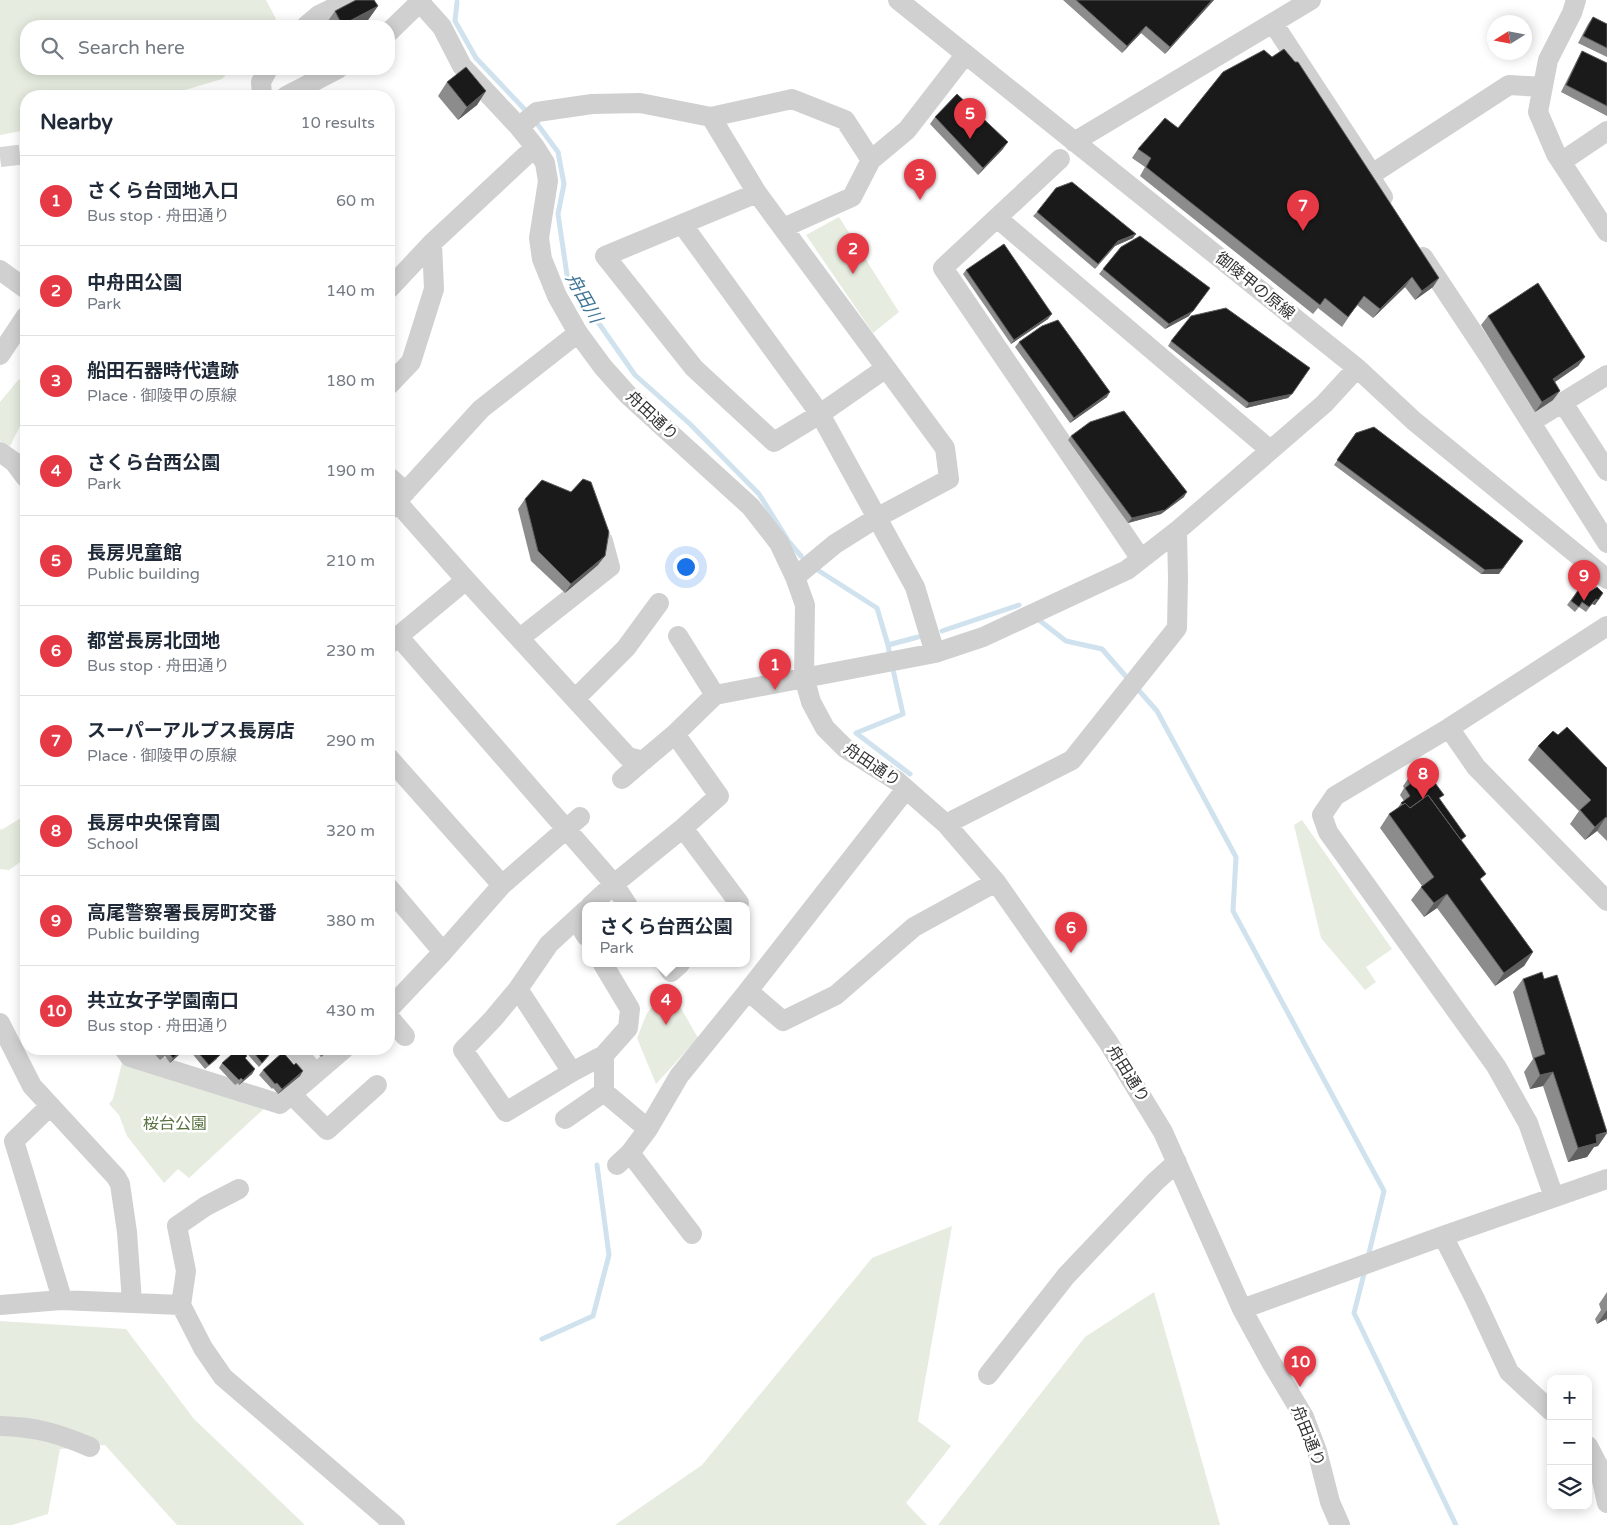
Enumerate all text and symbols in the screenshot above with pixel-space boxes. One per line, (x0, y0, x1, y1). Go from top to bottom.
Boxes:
north arrow (1487, 15, 1532, 60)
search box (20, 20, 395, 75)
icon: search (38, 34, 66, 62)
text: Search here (78, 37, 185, 59)
pin: 5 (954, 98, 986, 139)
text: Nearby (40, 110, 113, 135)
text: 10 results (301, 113, 375, 133)
pin: 3 (904, 159, 936, 200)
text: さくら台団地入口 (87, 180, 239, 202)
pin: 7 (1287, 190, 1319, 231)
text: 1 (51, 191, 61, 211)
text: 60 m (336, 191, 375, 211)
text: Bus stop · 舟田通り (87, 206, 229, 226)
pin: 2 (837, 233, 869, 274)
street label: 御陵甲の原線 (1211, 248, 1299, 324)
water label: 舟田川 (561, 269, 608, 329)
text: 中舟田公園 (87, 272, 182, 294)
text: 2 (51, 281, 61, 301)
text: 140 m (326, 281, 375, 301)
text: Park (87, 294, 121, 314)
text: 船田石器時代遺跡 (87, 360, 239, 382)
text: 3 (51, 371, 61, 391)
text: 180 m (326, 371, 375, 391)
text: Place · 御陵甲の原線 (87, 386, 237, 406)
street label: 舟田通り (622, 387, 682, 445)
text: さくら台西公園 (87, 452, 220, 474)
text: 4 (51, 461, 61, 481)
text: 190 m (326, 461, 375, 481)
text: Park (87, 474, 121, 494)
text: 長房児童館 (87, 542, 182, 564)
text: 5 (51, 551, 61, 571)
text: 210 m (326, 551, 375, 571)
your location (673, 554, 699, 580)
pin: 9 (1568, 560, 1600, 601)
text: Public building (87, 564, 200, 584)
text: 都営長房北団地 (87, 630, 220, 652)
text: 6 (51, 641, 61, 661)
text: 230 m (326, 641, 375, 661)
pin: 1 (759, 649, 791, 690)
text: Bus stop · 舟田通り (87, 656, 229, 676)
text: スーパーアルプス長房店 (87, 720, 295, 742)
text: 7 (51, 731, 61, 751)
text: 290 m (326, 731, 375, 751)
street label: 舟田通り (840, 739, 904, 791)
text: Place · 御陵甲の原線 (87, 746, 237, 766)
pin: 8 (1407, 758, 1439, 799)
text: 長房中央保育園 (87, 812, 220, 834)
text: 8 (51, 821, 61, 841)
text: 320 m (326, 821, 375, 841)
text: School (87, 834, 139, 854)
text: 高尾警察署長房町交番 (87, 902, 277, 924)
popup (582, 902, 750, 967)
text: 9 (51, 911, 61, 931)
text: 380 m (326, 911, 375, 931)
pin: 6 (1055, 912, 1087, 953)
text: さくら台西公園 (599, 916, 733, 938)
text: Public building (87, 924, 200, 944)
text: Park (599, 938, 634, 958)
pin: 4 (650, 984, 682, 1025)
text: 共立女子学園南口 (87, 990, 239, 1012)
text: 10 (46, 1001, 66, 1021)
text: 430 m (326, 1001, 375, 1021)
text: Bus stop · 舟田通り (87, 1016, 229, 1036)
street label: 舟田通り (1103, 1042, 1153, 1106)
park label: 桜台公園 (143, 1114, 207, 1134)
pin: 10 (1284, 1346, 1316, 1387)
map controls (1547, 1375, 1592, 1510)
button: + (1547, 1375, 1592, 1420)
street label: 舟田通り (1287, 1403, 1329, 1469)
button: − (1547, 1420, 1592, 1465)
button: layers (1547, 1465, 1592, 1510)

